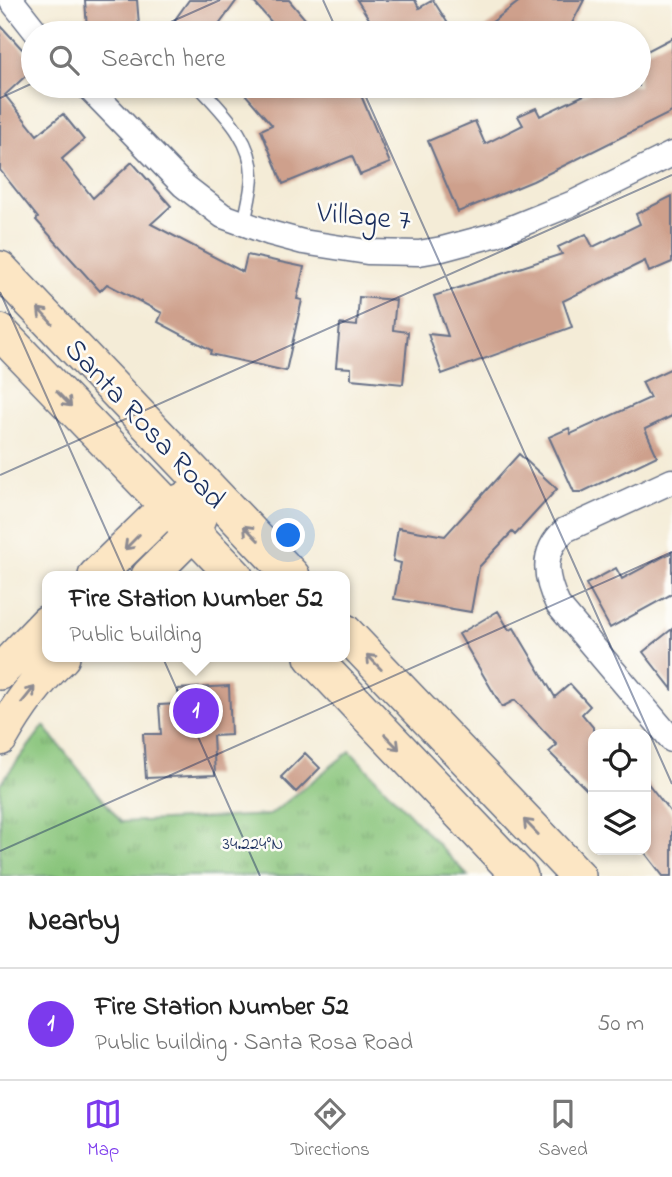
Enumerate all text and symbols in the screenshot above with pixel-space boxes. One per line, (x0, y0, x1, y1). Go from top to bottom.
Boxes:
search box (21, 21, 651, 98)
icon: search (45, 41, 83, 79)
text: Search here (101, 41, 226, 79)
street label: Village 7 (314, 192, 413, 244)
one-way arrow (36, 308, 53, 325)
street label: Santa Rosa Road (53, 329, 235, 521)
one-way arrow (56, 390, 72, 408)
your location (271, 518, 305, 552)
one-way arrow (242, 525, 259, 542)
one-way arrow (124, 533, 141, 550)
popup (42, 571, 350, 662)
text: Fire Station Number 52 (69, 581, 323, 619)
text: Public building (69, 619, 202, 652)
one-way arrow (365, 654, 382, 671)
pin: 1 (173, 685, 219, 737)
one-way arrow (20, 686, 35, 705)
map controls (588, 729, 651, 855)
button: locate (588, 729, 651, 792)
one-way arrow (384, 733, 401, 750)
button: layers (588, 792, 651, 855)
one-way arrow (522, 818, 539, 835)
text: 34.224°N (223, 832, 283, 858)
text: Nearby (28, 900, 120, 944)
text: Fire Station Number 52 (95, 989, 349, 1027)
text: 1 (47, 1008, 55, 1041)
text: 50 m (597, 1008, 644, 1041)
text: Public building · Santa Rosa Road (95, 1027, 413, 1060)
tab: Map (84, 1095, 122, 1164)
tab: Directions (291, 1095, 370, 1164)
tab: Saved (538, 1095, 588, 1164)

